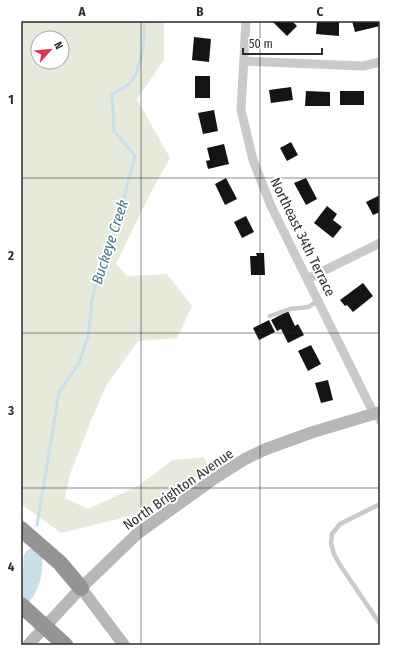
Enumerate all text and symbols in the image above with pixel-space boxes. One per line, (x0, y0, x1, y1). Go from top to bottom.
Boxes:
text: A (77, 4, 86, 19)
text: B (196, 4, 204, 19)
text: C (317, 4, 324, 19)
north arrow (30, 30, 70, 70)
scale bar (243, 30, 322, 56)
text: 50 m (249, 37, 273, 51)
text: N (51, 40, 66, 52)
text: 1 (8, 92, 14, 107)
street label: Northeast 34th Terrace (266, 175, 339, 299)
water label: Buckeye Creek (88, 197, 132, 287)
text: 2 (7, 248, 14, 263)
text: 3 (7, 403, 14, 418)
street label: North Brighton Avenue (120, 445, 237, 534)
text: 4 (8, 559, 15, 574)

